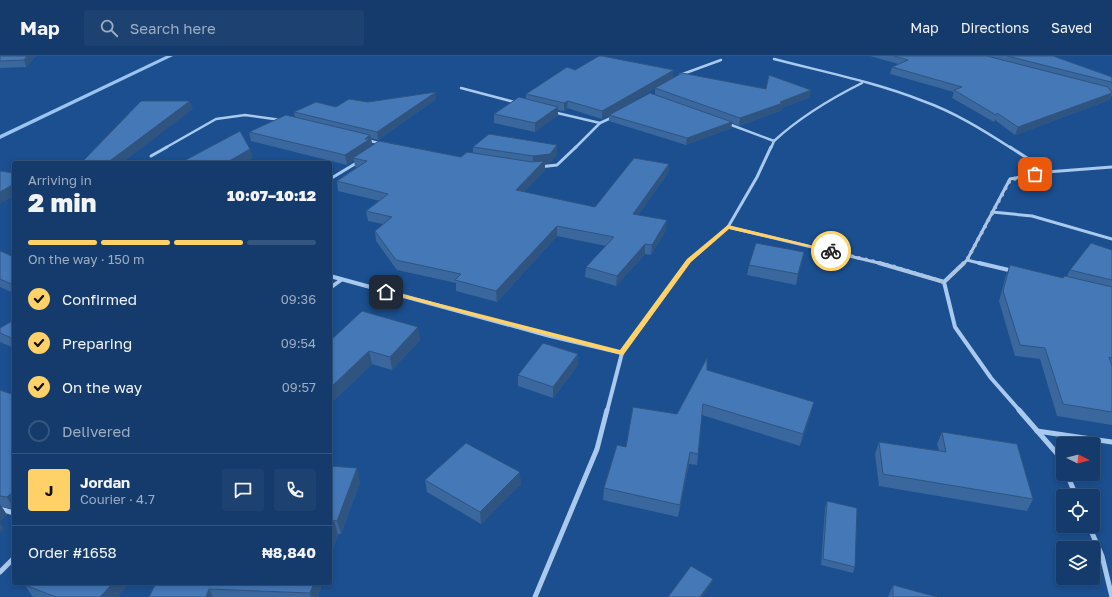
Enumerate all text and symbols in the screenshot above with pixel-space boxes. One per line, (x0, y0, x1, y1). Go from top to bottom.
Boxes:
search box (84, 10, 364, 46)
text: Map (20, 16, 60, 39)
icon: search (98, 17, 120, 39)
text: Search here (130, 19, 216, 37)
text: Map (910, 19, 939, 36)
text: Directions (961, 19, 1029, 36)
text: Saved (1051, 19, 1092, 36)
pin (1018, 157, 1052, 191)
icon: bag (1024, 163, 1046, 185)
text: Arriving in (28, 172, 92, 188)
text: 10:07–10:12 (227, 186, 316, 204)
text: 2 min (28, 187, 96, 218)
courier (811, 231, 851, 271)
icon: bike (820, 240, 842, 262)
text: On the way · 150 m (28, 251, 145, 267)
pin (369, 275, 403, 309)
icon: home (375, 281, 397, 303)
icon: check (28, 288, 50, 310)
text: Confirmed (62, 290, 137, 308)
text: 09:36 (281, 291, 316, 307)
icon: check (28, 332, 50, 354)
text: Preparing (62, 334, 132, 352)
text: 09:54 (281, 335, 316, 351)
icon: check (28, 376, 50, 398)
text: On the way (62, 378, 142, 396)
text: 09:57 (282, 379, 316, 395)
text: Delivered (62, 422, 130, 440)
north arrow (1056, 437, 1100, 481)
map controls (1056, 437, 1100, 585)
button: chat (222, 469, 264, 511)
button: phone (274, 469, 316, 511)
text: Jordan (80, 473, 130, 491)
text: J (45, 481, 53, 499)
button: locate (1056, 489, 1100, 533)
text: Courier · 4.7 (80, 491, 155, 507)
button: layers (1056, 541, 1100, 585)
text: Order #1658 (28, 543, 117, 561)
text: ₦8,840 (262, 543, 316, 561)

